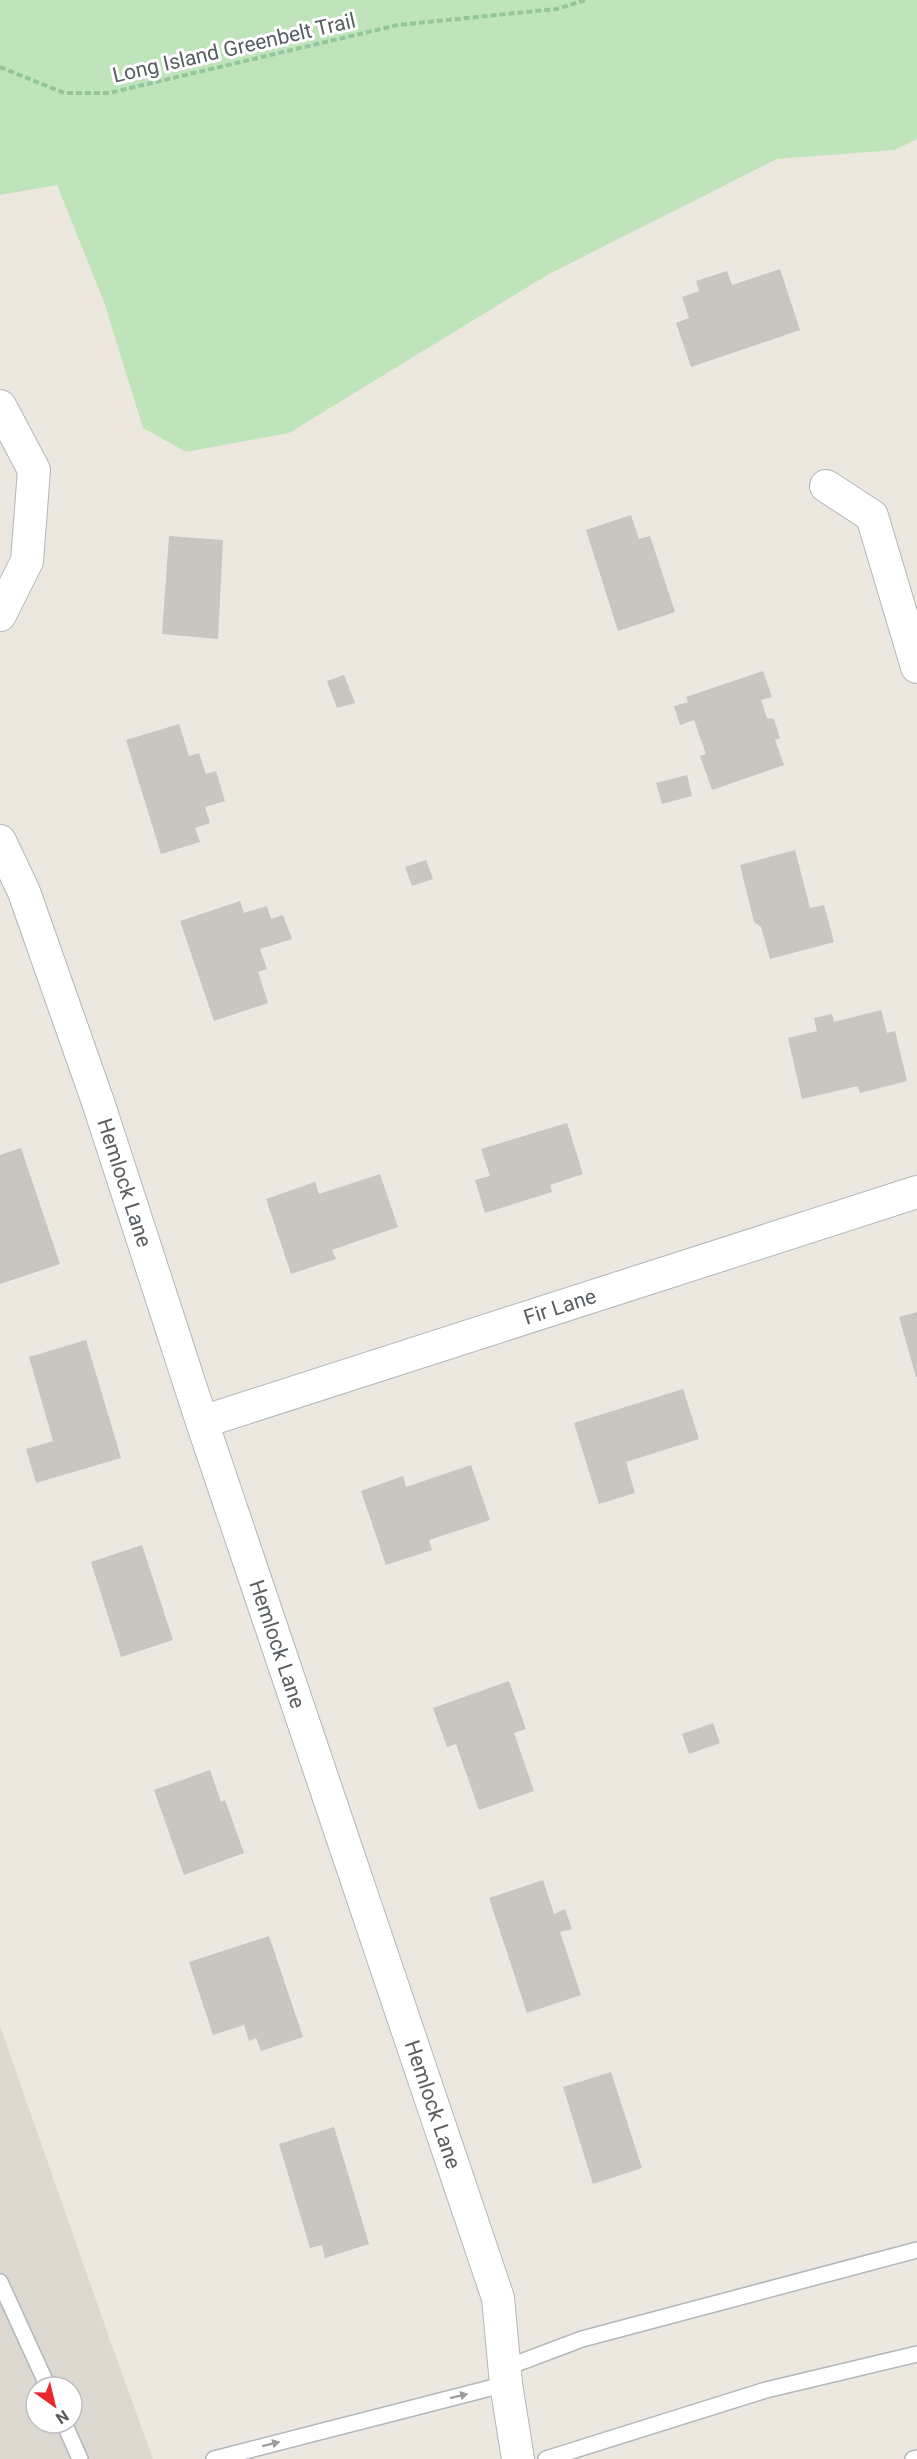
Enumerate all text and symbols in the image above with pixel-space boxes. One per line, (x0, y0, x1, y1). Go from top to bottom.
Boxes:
street label: Long Island Greenbelt Trail (110, 8, 358, 88)
street label: Hemlock Lane (92, 1115, 156, 1250)
street label: Fir Lane (521, 1284, 599, 1330)
street label: Hemlock Lane (244, 1577, 310, 1711)
street label: Hemlock Lane (400, 2037, 465, 2172)
north arrow (24, 2375, 84, 2435)
one-way arrow (451, 2391, 469, 2400)
text: N (52, 2406, 72, 2428)
one-way arrow (261, 2439, 280, 2449)

